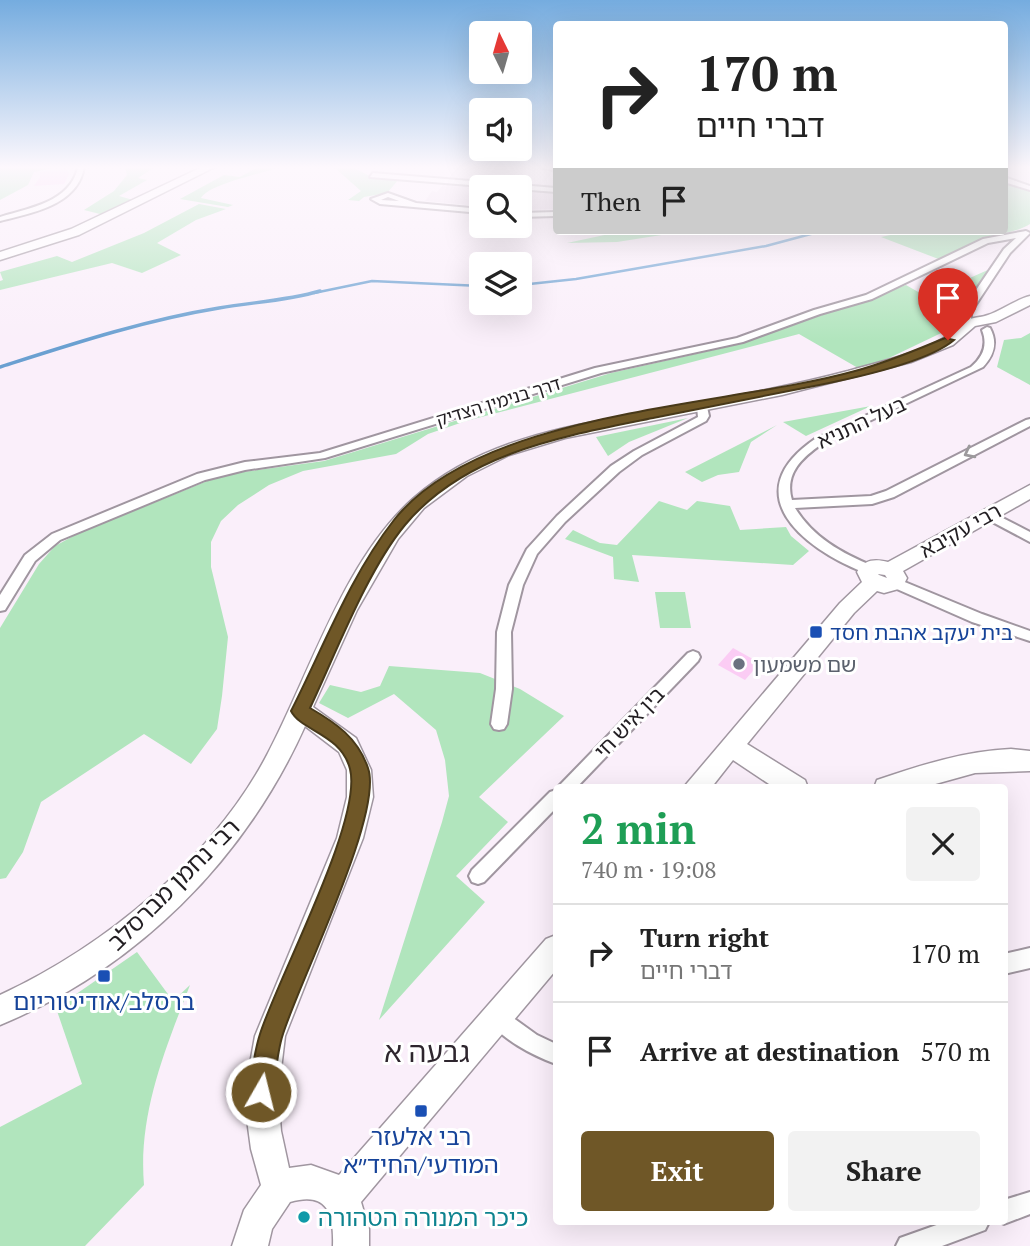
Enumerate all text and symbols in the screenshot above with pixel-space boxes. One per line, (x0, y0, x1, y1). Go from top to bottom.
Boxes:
north arrow (469, 21, 532, 84)
map controls (469, 21, 532, 315)
text: 170 m (696, 40, 838, 105)
icon: right (581, 49, 672, 140)
button: sound (469, 98, 532, 161)
text: דברי חיים (696, 104, 825, 146)
button: search (469, 175, 532, 238)
icon: arrive (655, 182, 693, 220)
text: Then (581, 184, 641, 218)
button: layers (469, 252, 532, 315)
pin (918, 268, 978, 340)
icon: arrive (929, 279, 967, 317)
street label: דרך בנימין הצדיק (433, 371, 564, 431)
street label: בעל התניא (812, 389, 910, 455)
one-way arrow (964, 445, 976, 459)
street label: רבי עקיבא (914, 496, 1006, 564)
place label: בית יעקב אהבת חסד (830, 618, 1013, 646)
marker: בית יעקב אהבת חסד (808, 624, 824, 640)
place label: שם משמעון (753, 650, 856, 678)
marker: שם משמעון (731, 656, 747, 672)
street label: בין איש חי (588, 680, 670, 764)
text: 2 min (581, 800, 696, 856)
button: close (906, 807, 980, 881)
street label: רבי נחמן מברסלב (100, 811, 246, 957)
text: 740 m · 19:08 (581, 854, 716, 885)
text: Turn right (640, 920, 769, 954)
icon: right (581, 934, 619, 972)
text: 170 m (910, 936, 980, 970)
text: דברי חיים (640, 955, 732, 986)
marker: ברסלב/אודיטוריום (96, 968, 112, 984)
place label: ברסלב/אודיטוריום (13, 985, 195, 1017)
icon: arrive (581, 1032, 619, 1070)
district label: גבעה א (384, 1033, 470, 1070)
text: Arrive at destination (640, 1034, 899, 1068)
text: 570 m (920, 1034, 991, 1068)
position arrow (224, 1055, 298, 1129)
marker: רבי אלעזר המודעי/החיד״א (413, 1103, 429, 1119)
place label: רבי אלעזר המודעי/החיד״א (343, 1120, 499, 1180)
button: Exit (581, 1131, 774, 1211)
button: Share (788, 1131, 980, 1211)
place label: כיכר המנורה הטהורה (318, 1201, 528, 1233)
marker: כיכר המנורה הטהורה (296, 1209, 312, 1225)

